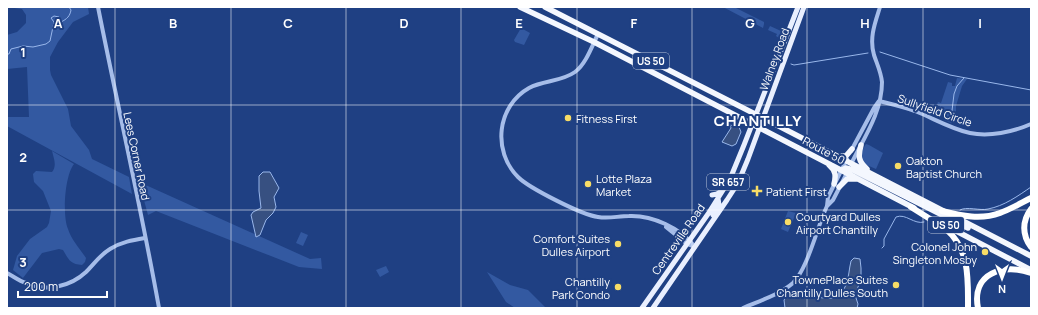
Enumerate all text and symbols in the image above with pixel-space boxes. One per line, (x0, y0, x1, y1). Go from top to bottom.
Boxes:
text: A (54, 14, 63, 32)
text: B (169, 14, 177, 32)
text: C (283, 14, 293, 32)
text: D (399, 14, 409, 32)
text: E (515, 14, 523, 32)
text: F (631, 14, 638, 32)
text: G (745, 14, 755, 32)
text: H (860, 14, 870, 32)
text: I (978, 14, 982, 32)
street label: Walney Road (756, 26, 792, 92)
text: 1 (20, 43, 26, 61)
road number: US 50 (633, 53, 669, 69)
street label: Sullyfield Circle (896, 90, 975, 130)
street label: Lees Corner Road (120, 110, 154, 202)
district label: CHANTILLY (714, 110, 802, 131)
place label: Fitness First (576, 111, 637, 126)
marker: Fitness First (563, 113, 573, 123)
street label: Route 50 (800, 133, 848, 167)
text: 2 (19, 148, 27, 166)
place label: Oakton Baptist Church (906, 153, 982, 181)
marker: Oakton Baptist Church (893, 161, 903, 171)
place label: Lotte Plaza Market (596, 171, 652, 199)
road number: SR 657 (707, 174, 749, 190)
marker: Lotte Plaza Market (583, 179, 593, 189)
place label: Patient First (766, 184, 827, 199)
marker: Patient First (751, 185, 763, 197)
street label: Centreville Road (648, 201, 708, 277)
place label: Courtyard Dulles Airport Chantilly (796, 209, 881, 237)
marker: Courtyard Dulles Airport Chantilly (783, 217, 793, 227)
road number: US 50 (928, 217, 964, 233)
place label: Comfort Suites Dulles Airport (533, 231, 610, 259)
marker: Comfort Suites Dulles Airport (613, 239, 623, 249)
place label: Colonel John Singleton Mosby (893, 239, 977, 267)
marker: Colonel John Singleton Mosby (980, 247, 990, 257)
text: 3 (19, 253, 27, 271)
north arrow (982, 259, 1022, 299)
place label: TownePlace Suites Chantilly Dulles South (777, 272, 888, 300)
scale bar (18, 273, 107, 299)
place label: Chantilly Park Condo (552, 274, 610, 302)
text: 200 m (24, 278, 58, 295)
marker: TownePlace Suites Chantilly Dulles South (891, 280, 901, 290)
marker: Chantilly Park Condo (613, 282, 623, 292)
text: N (998, 282, 1006, 297)

